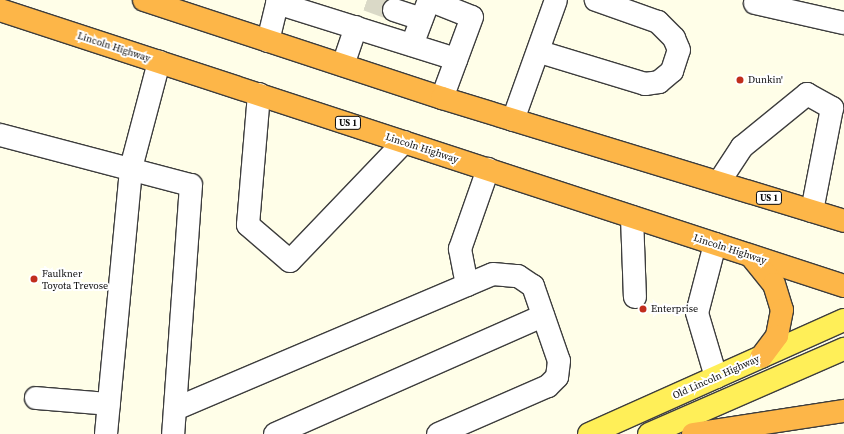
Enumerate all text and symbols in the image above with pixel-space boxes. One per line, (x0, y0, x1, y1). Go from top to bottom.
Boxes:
street label: Lincoln Highway (76, 30, 152, 64)
place label: Dunkin' (748, 74, 783, 86)
marker: Dunkin' (735, 75, 745, 85)
road number: US 1 (334, 116, 362, 130)
street label: Lincoln Highway (384, 131, 460, 165)
road number: US 1 (755, 191, 783, 205)
street label: Lincoln Highway (692, 232, 768, 266)
place label: Faulkner Toyota Trevose (42, 267, 108, 290)
marker: Faulkner Toyota Trevose (29, 274, 39, 284)
place label: Enterprise (651, 303, 698, 315)
marker: Enterprise (638, 304, 648, 314)
street label: Old Lincoln Highway (671, 352, 761, 402)

